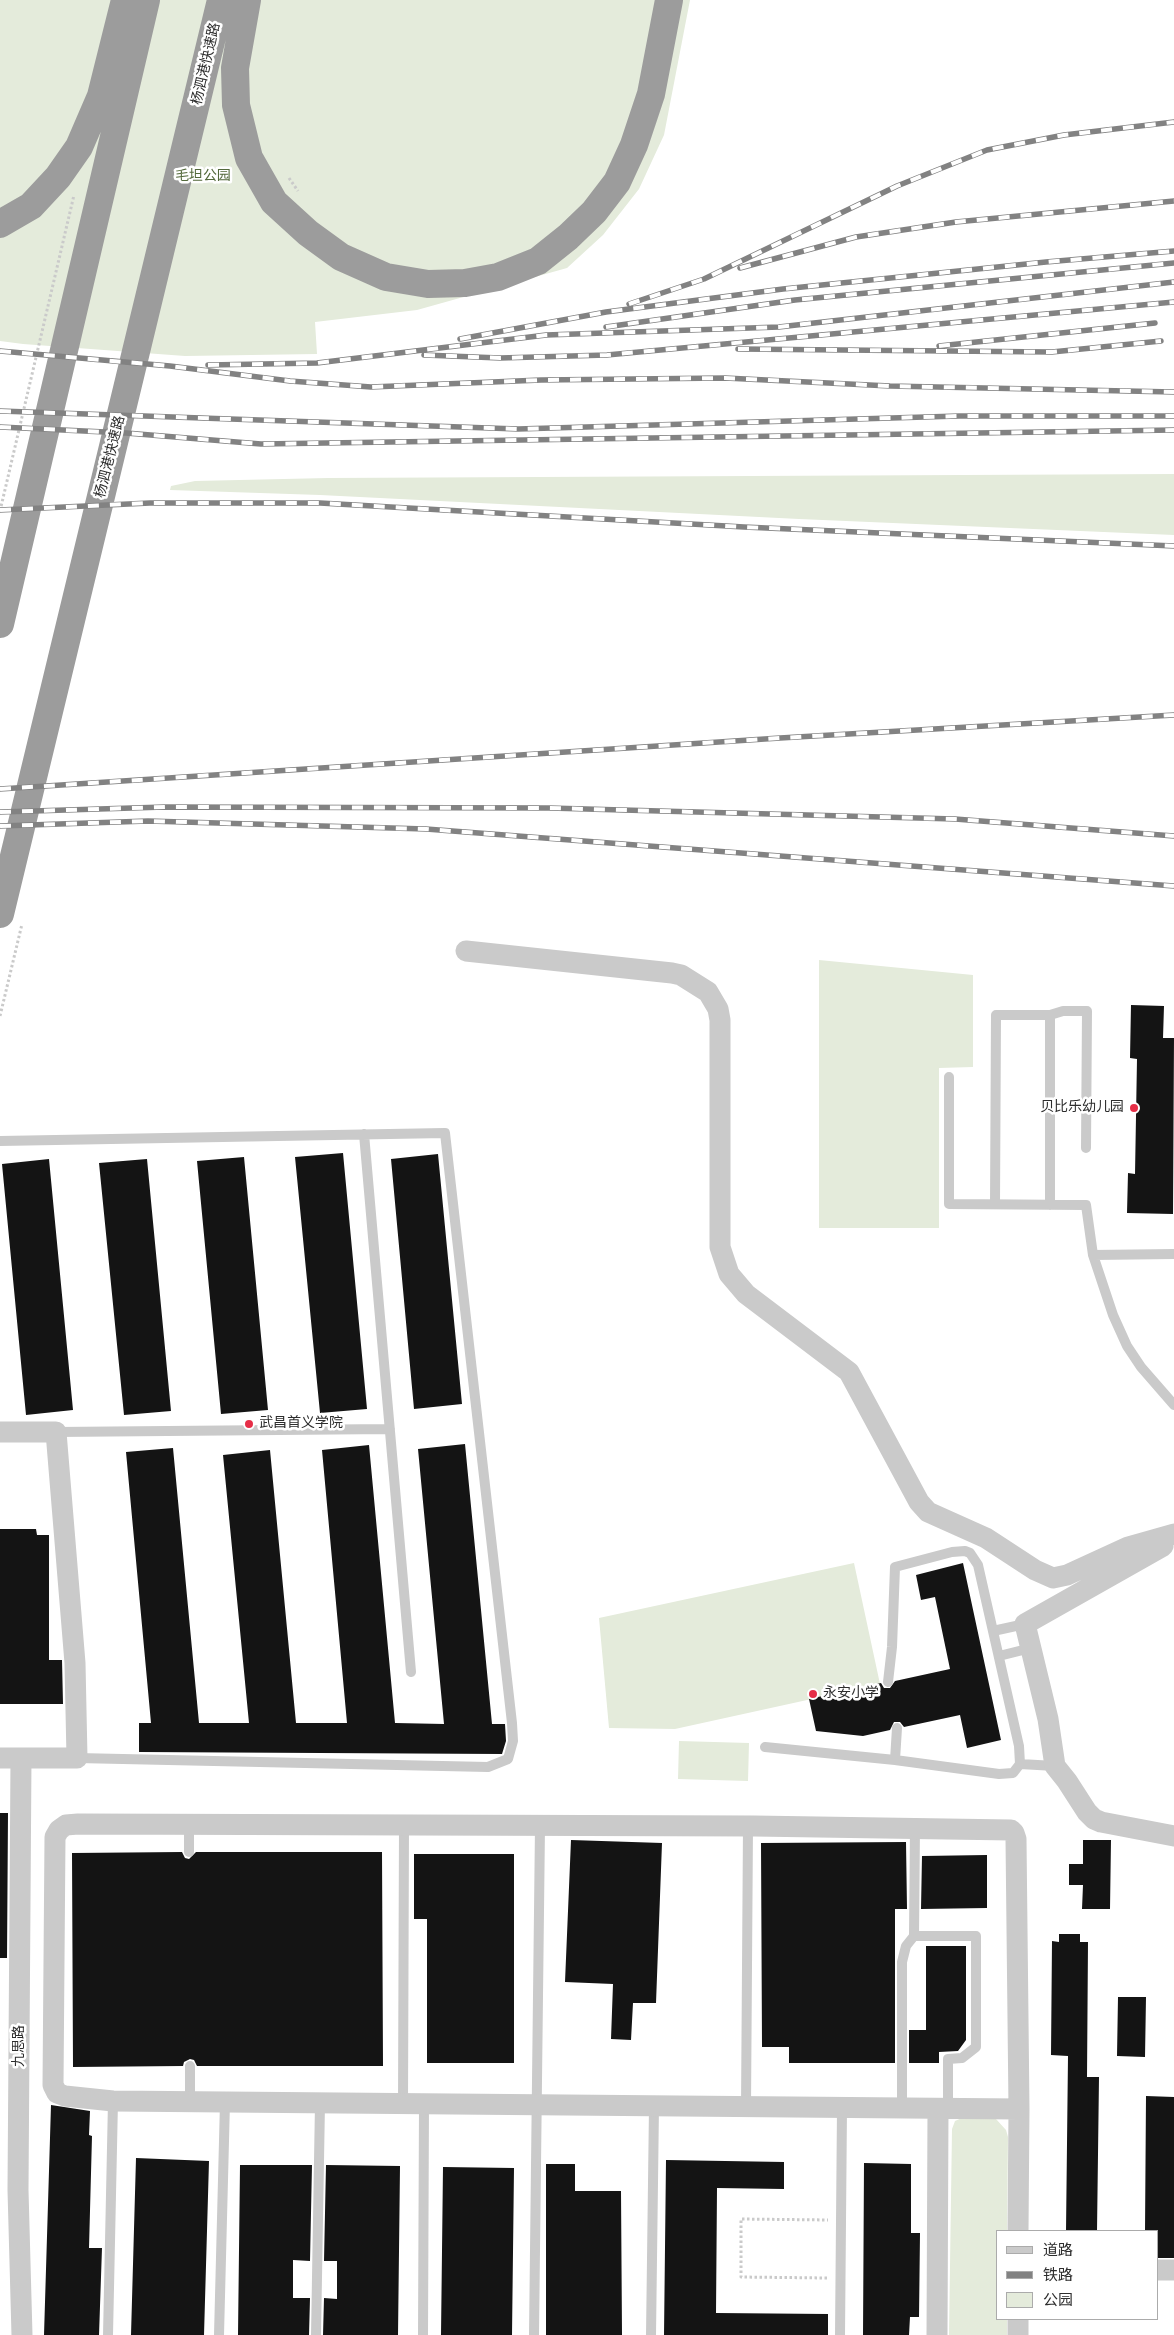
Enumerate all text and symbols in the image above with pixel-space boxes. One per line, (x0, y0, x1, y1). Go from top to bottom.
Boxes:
street label: 杨泗港快速路 (189, 21, 225, 107)
park label: 毛坦公园 (175, 169, 231, 185)
street label: 杨泗港快速路 (93, 414, 129, 500)
place label: 贝比乐幼儿园 (1040, 1100, 1124, 1116)
marker: 贝比乐幼儿园 (1128, 1102, 1140, 1114)
place label: 武昌首义学院 (259, 1416, 343, 1432)
marker: 武昌首义学院 (243, 1418, 255, 1430)
place label: 永安小学 (823, 1686, 879, 1702)
marker: 永安小学 (807, 1688, 819, 1700)
street label: 九思路 (12, 2025, 28, 2067)
legend (996, 2230, 1159, 2320)
text: 道路 (1043, 2240, 1073, 2261)
text: 铁路 (1043, 2265, 1073, 2286)
text: 公园 (1043, 2290, 1073, 2311)

